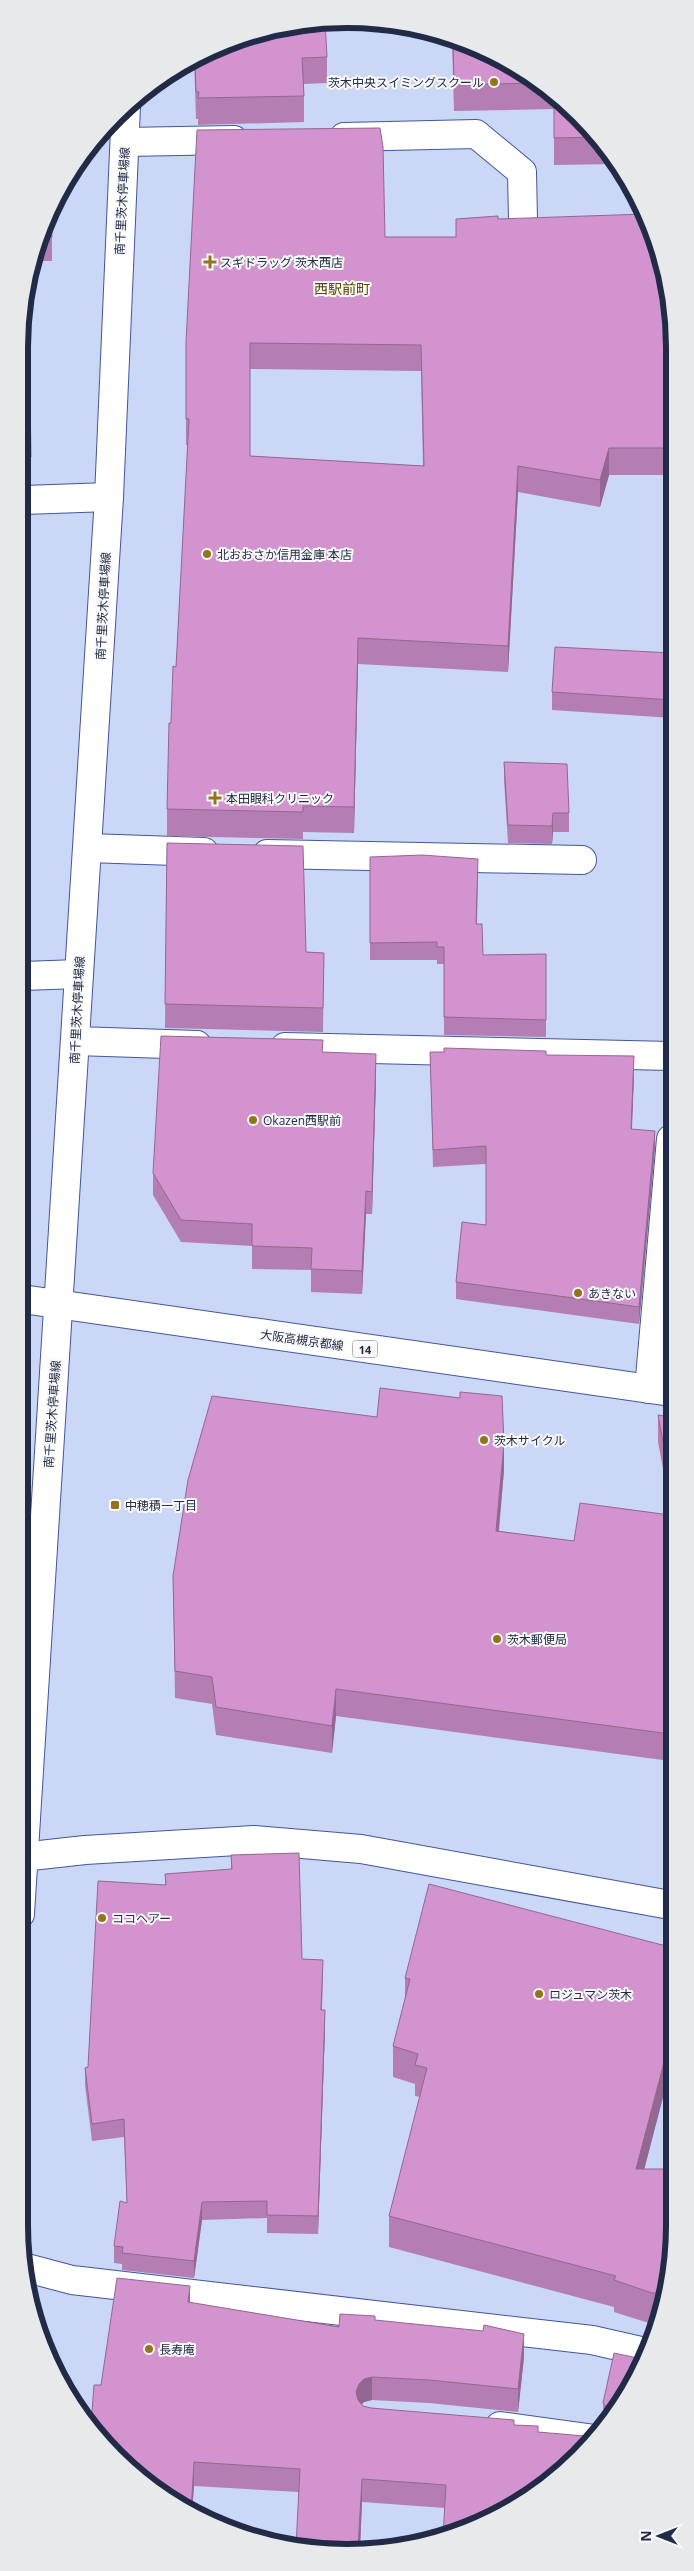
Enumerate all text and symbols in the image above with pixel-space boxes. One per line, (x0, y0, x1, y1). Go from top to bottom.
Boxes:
place label: 茨木中央スイミングスクール (328, 74, 484, 91)
marker: 茨木中央スイミングスクール (488, 76, 500, 88)
street label: 南千里茨木停車場線 (111, 147, 133, 255)
place label: スギドラッグ 茨木西店 (220, 254, 343, 271)
marker: スギドラッグ 茨木西店 (204, 256, 216, 268)
district label: 西駅前町 (314, 279, 370, 298)
place label: 北おおさか信用金庫 本店 (217, 546, 352, 563)
marker: 北おおさか信用金庫 本店 (201, 548, 213, 560)
street label: 南千里茨木停車場線 (92, 552, 114, 660)
place label: 本田眼科クリニック (226, 790, 334, 807)
marker: 本田眼科クリニック (208, 791, 222, 805)
street label: 南千里茨木停車場線 (66, 956, 88, 1064)
place label: Okazen西駅前 (263, 1112, 341, 1129)
marker: Okazen西駅前 (247, 1114, 259, 1126)
place label: あきない (588, 1285, 636, 1302)
marker: あきない (572, 1287, 584, 1299)
street label: 大阪高槻京都線 (259, 1326, 345, 1354)
road number: 14 (352, 1340, 378, 1358)
street label: 南千里茨木停車場線 (40, 1360, 64, 1468)
place label: 茨木サイクル (494, 1432, 565, 1449)
marker: 茨木サイクル (478, 1434, 490, 1446)
place label: 中穂積一丁目 (125, 1497, 197, 1514)
marker: 中穂積一丁目 (109, 1499, 121, 1511)
place label: 茨木郵便局 (507, 1631, 567, 1648)
marker: 茨木郵便局 (491, 1633, 503, 1645)
place label: ココヘアー (112, 1910, 171, 1927)
marker: ココヘアー (96, 1912, 108, 1924)
place label: ロジュマン茨木 (549, 1986, 632, 2003)
marker: ロジュマン茨木 (533, 1988, 545, 2000)
place label: 長寿庵 (159, 2341, 195, 2358)
marker: 長寿庵 (143, 2343, 155, 2355)
north arrow (634, 2511, 684, 2561)
text: N (636, 2530, 655, 2542)

